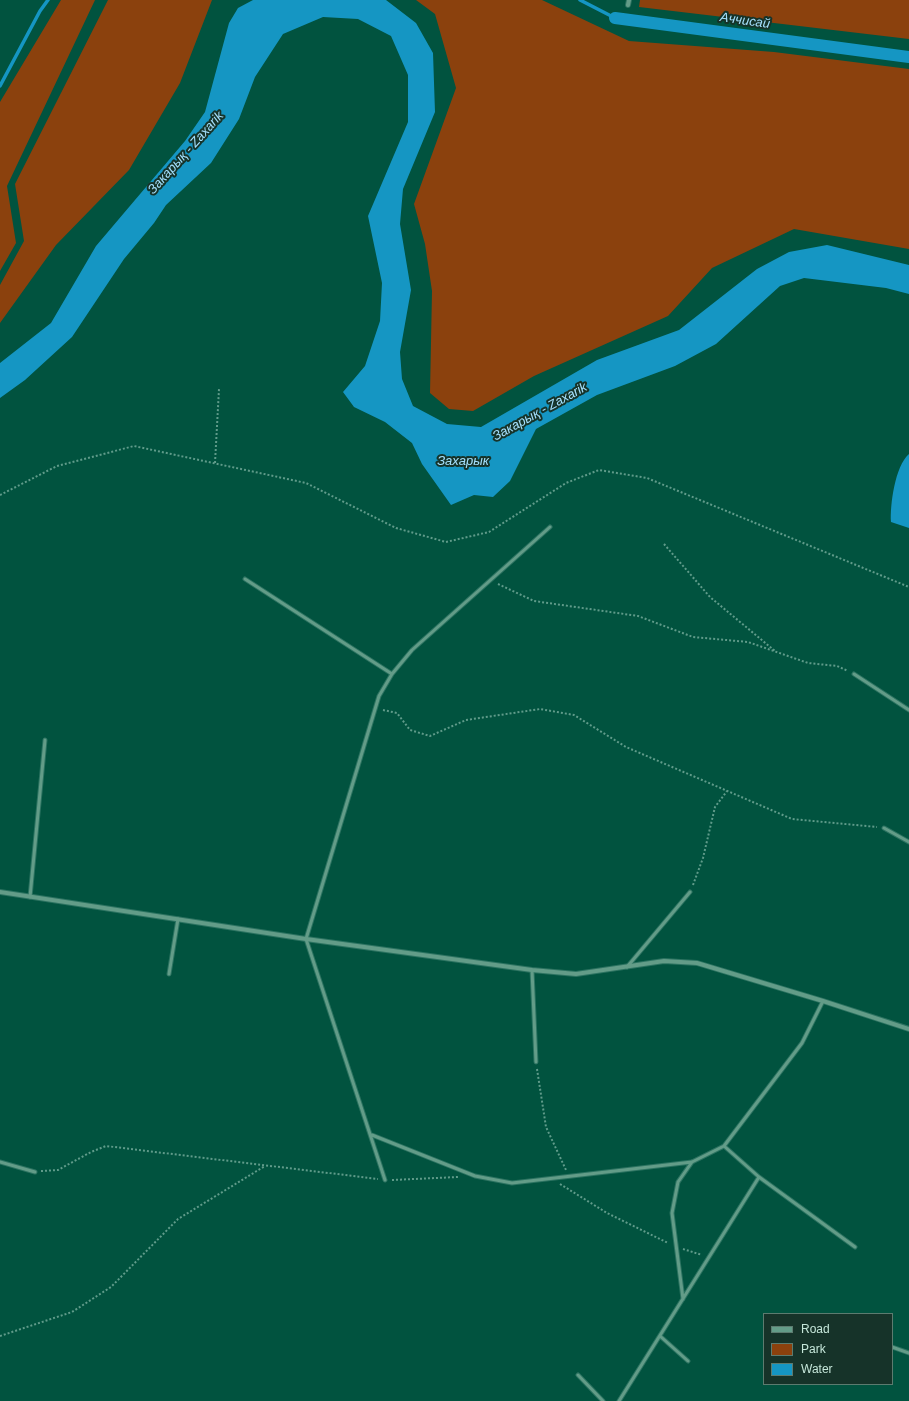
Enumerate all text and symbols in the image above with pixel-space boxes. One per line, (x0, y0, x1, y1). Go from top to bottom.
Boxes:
water label: Аччисай (719, 10, 771, 32)
water label: Закарық - Zaxarik (145, 109, 227, 197)
water label: Закарық - Zaxarik (490, 380, 590, 444)
water label: Захарык (437, 453, 489, 469)
legend (763, 1313, 893, 1385)
text: Road (801, 1322, 830, 1336)
text: Park (801, 1342, 826, 1356)
text: Water (801, 1362, 833, 1376)

